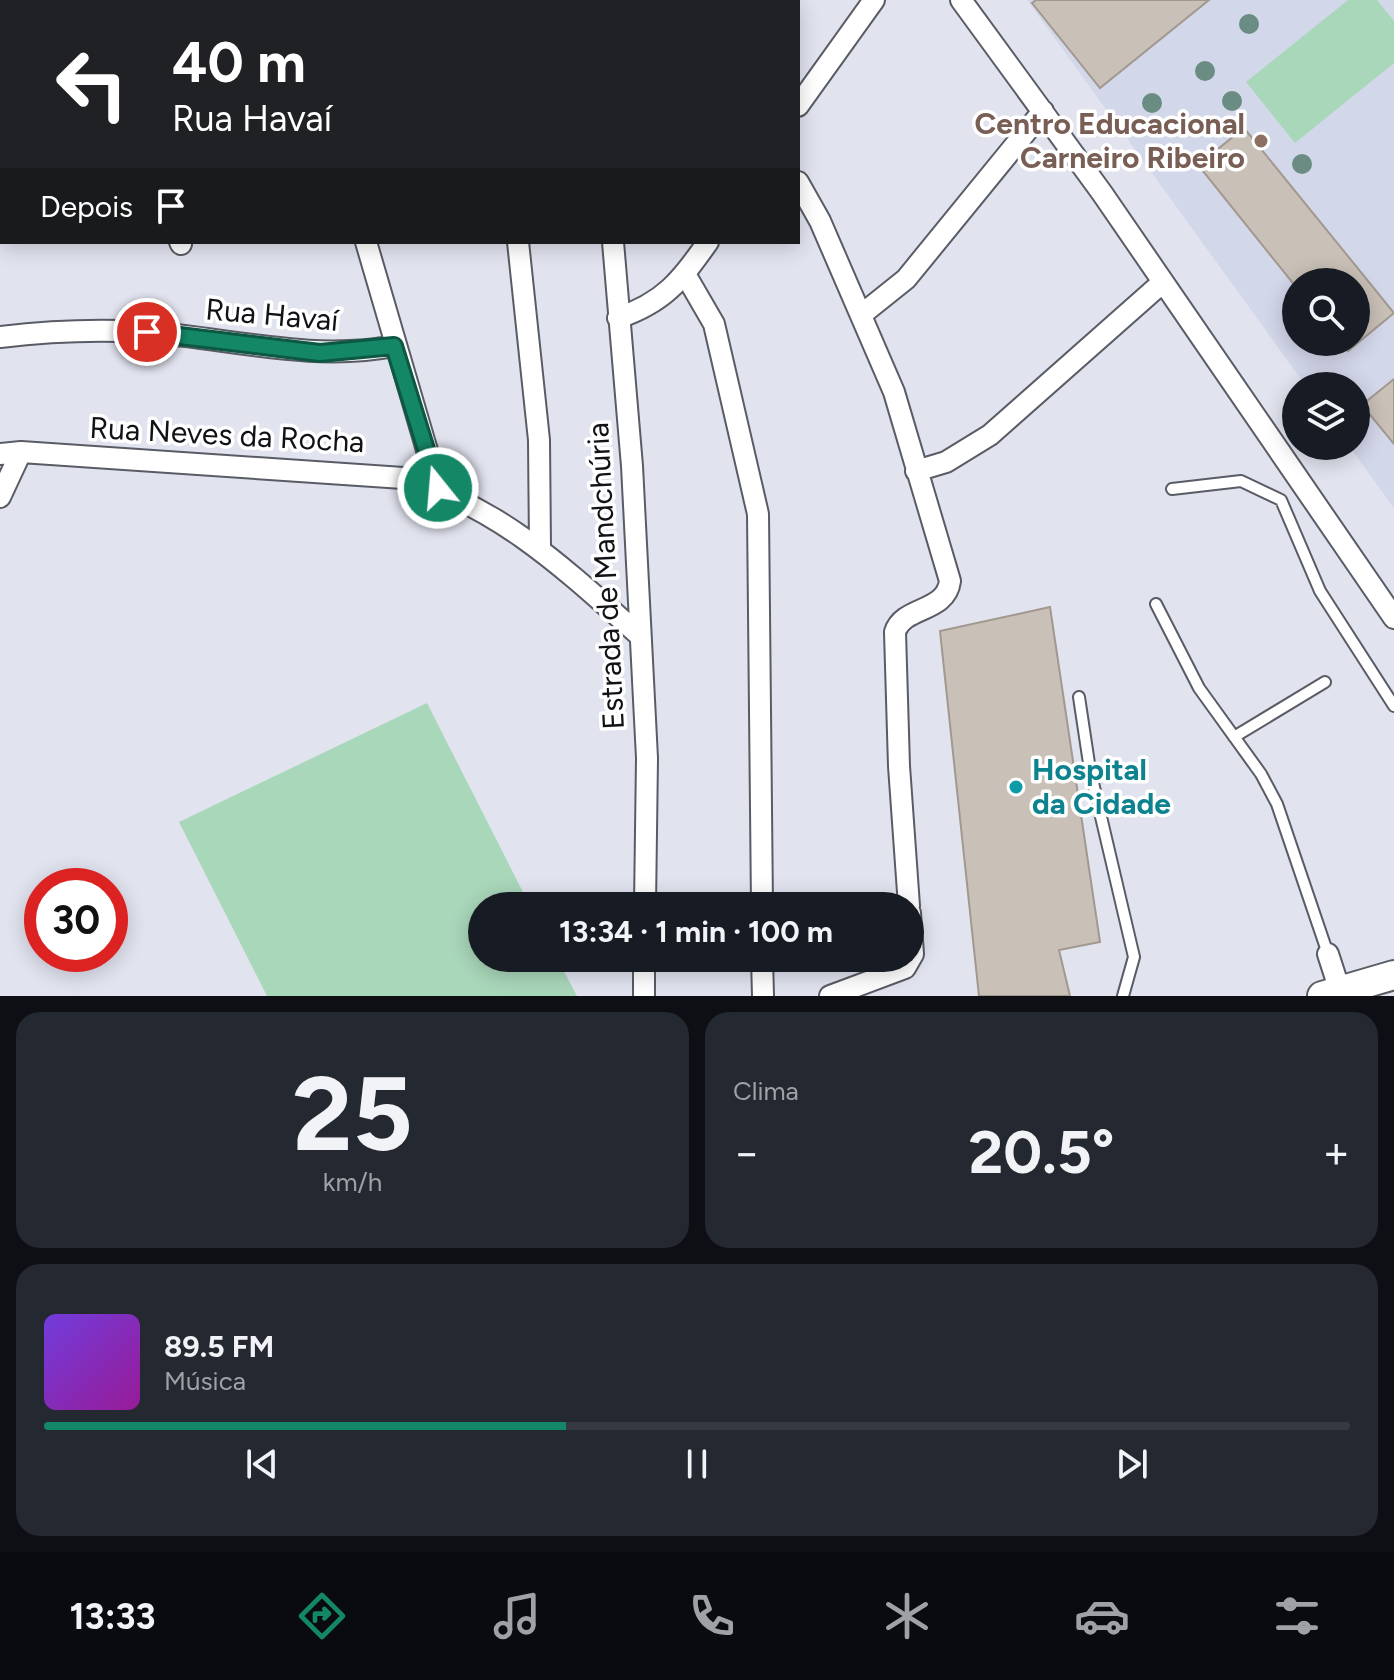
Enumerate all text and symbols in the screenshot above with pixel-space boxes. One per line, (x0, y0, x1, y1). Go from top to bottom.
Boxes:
text: 40 m (172, 29, 306, 96)
icon: left (40, 32, 144, 136)
text: Rua Havaí (172, 97, 332, 140)
place label: Centro Educacional Carneiro Ribeiro (975, 105, 1245, 176)
marker: Centro Educacional Carneiro Ribeiro (1252, 132, 1270, 150)
icon: arrive (149, 184, 193, 228)
text: Depois (40, 188, 133, 225)
map controls (1282, 268, 1370, 460)
button: search (1282, 268, 1370, 356)
street label: Rua Havaí (204, 290, 342, 339)
pin (113, 298, 181, 366)
icon: arrive (125, 310, 169, 354)
button: layers (1282, 372, 1370, 460)
street label: Rua Neves da Rocha (89, 409, 365, 460)
street label: Estrada de Mandchúria (579, 422, 632, 730)
position arrow (396, 446, 480, 530)
place label: Hospital da Cidade (1032, 751, 1171, 822)
marker: Hospital da Cidade (1007, 778, 1025, 796)
speed limit sign: 30 (24, 868, 128, 972)
text: 13:34 · 1 min · 100 m (559, 913, 833, 950)
text: 25 (292, 1051, 413, 1176)
text: Clima (733, 1075, 799, 1107)
text: 20.5° (968, 1116, 1115, 1188)
text: − (733, 1126, 760, 1179)
text: + (1323, 1126, 1350, 1179)
text: km/h (323, 1166, 382, 1198)
text: 89.5 FM (164, 1328, 274, 1365)
text: Música (164, 1365, 246, 1397)
icon: previous (240, 1442, 284, 1486)
icon: pause (675, 1442, 719, 1486)
icon: next (1110, 1442, 1154, 1486)
icon: directions (294, 1588, 350, 1644)
icon: music (489, 1588, 545, 1644)
icon: phone (684, 1588, 740, 1644)
icon: climate (879, 1588, 935, 1644)
icon: car (1074, 1588, 1130, 1644)
icon: filters (1269, 1588, 1325, 1644)
text: 13:33 (69, 1595, 156, 1638)

